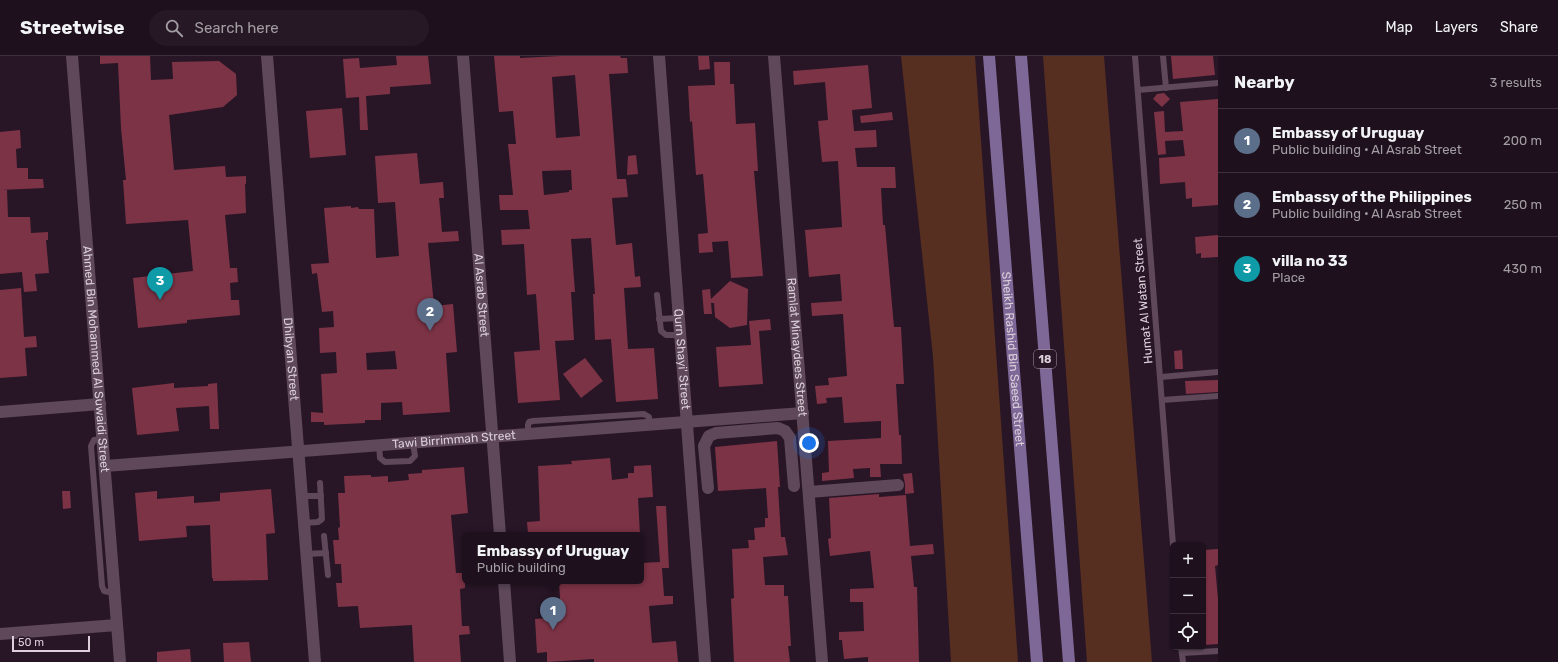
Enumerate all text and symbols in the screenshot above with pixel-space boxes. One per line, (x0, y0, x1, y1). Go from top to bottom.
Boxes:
search box (149, 10, 429, 46)
text: Streetwise (20, 16, 125, 39)
icon: search (163, 17, 185, 39)
text: Search here (195, 19, 279, 37)
text: Map (1386, 19, 1413, 36)
text: Layers (1435, 19, 1478, 36)
text: Share (1500, 19, 1538, 36)
text: Nearby (1234, 72, 1295, 92)
text: 3 results (1490, 75, 1542, 90)
text: Embassy of Uruguay (1272, 124, 1424, 142)
text: 1 (1244, 133, 1250, 148)
text: 200 m (1503, 133, 1542, 148)
text: Public building · Al Asrab Street (1272, 142, 1462, 157)
text: Embassy of the Philippines (1272, 188, 1472, 206)
text: 2 (1243, 197, 1251, 212)
text: 250 m (1504, 197, 1542, 212)
text: Public building · Al Asrab Street (1272, 206, 1462, 221)
street label: Humat Al Watan Street (1131, 237, 1155, 364)
street label: Ahmed Bin Mohammed Al Suwaidi Street (80, 245, 112, 473)
text: villa no 33 (1272, 252, 1348, 270)
street label: Al Asrab Street (471, 253, 492, 338)
text: 3 (1243, 261, 1251, 276)
text: 430 m (1503, 261, 1542, 276)
pin: 3 (147, 267, 173, 300)
text: Place (1272, 270, 1305, 285)
street label: Sheikh Rashid Bin Saeed Street (999, 271, 1027, 447)
street label: Ramlat Minaydees Street (785, 277, 810, 417)
pin: 2 (417, 298, 443, 331)
street label: Qurn Shayi' Street (671, 308, 693, 410)
street label: Dhibyan Street (281, 317, 301, 401)
road number: 18 (1034, 350, 1056, 368)
street label: Tawi Birrimmah Street (392, 428, 517, 451)
your location (799, 433, 819, 453)
popup (462, 532, 644, 584)
text: Embassy of Uruguay (477, 542, 629, 560)
map controls (1170, 542, 1206, 650)
button: + (1170, 542, 1206, 578)
text: Public building (477, 560, 566, 575)
button: − (1170, 578, 1206, 614)
pin: 1 (540, 597, 566, 630)
button: locate (1170, 614, 1206, 650)
scale bar (12, 634, 90, 653)
text: 50 m (18, 636, 44, 649)

